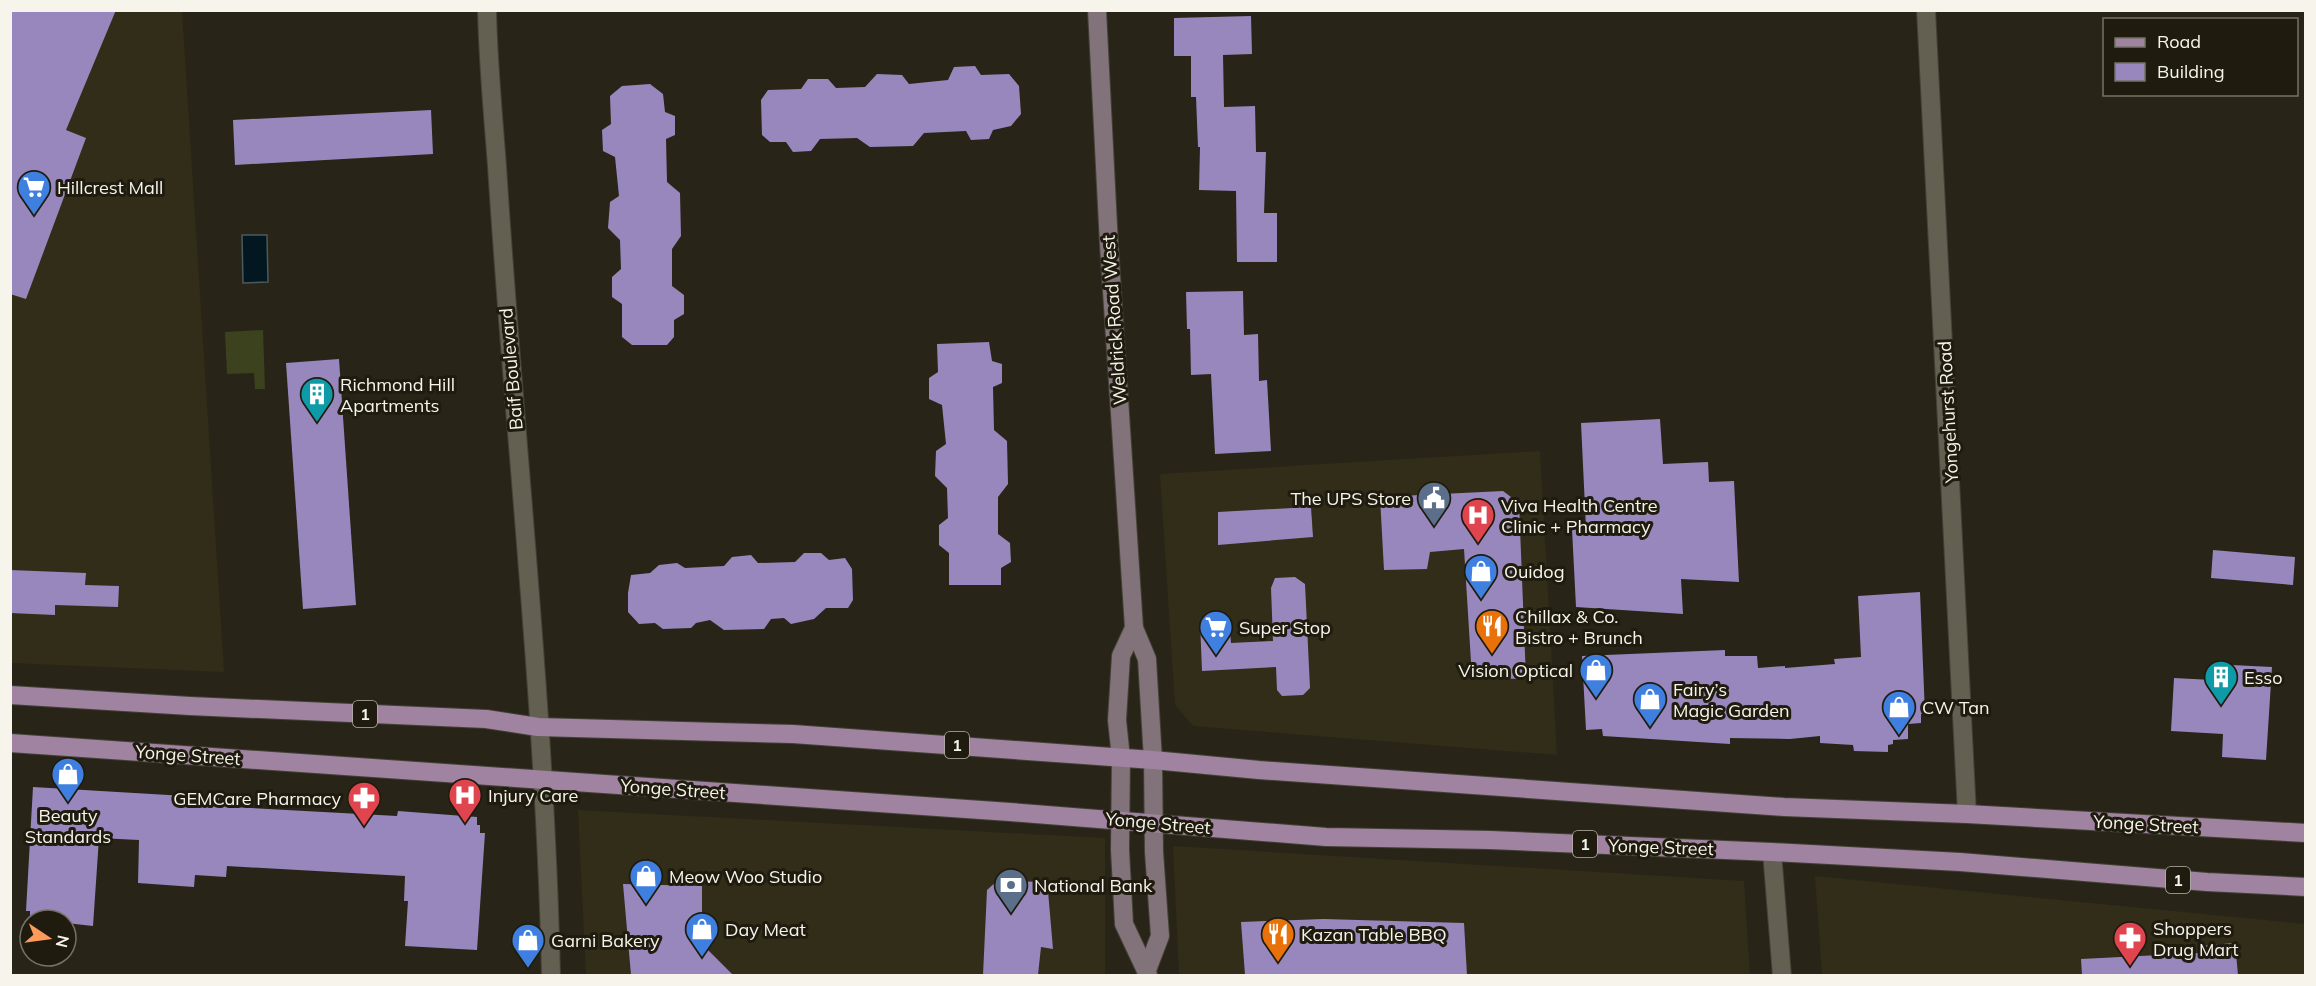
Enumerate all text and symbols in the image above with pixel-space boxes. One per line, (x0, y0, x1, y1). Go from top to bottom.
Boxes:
legend (2103, 18, 2298, 96)
text: Road (2157, 30, 2201, 53)
text: Building (2157, 60, 2225, 83)
supermarket icon: Hillcrest Mall (16, 169, 52, 216)
place label: Hillcrest Mall (57, 176, 163, 199)
street label: Weldrick Road West (1097, 234, 1131, 406)
street label: Baif Boulevard (494, 307, 528, 431)
street label: Yongehurst Road (1933, 340, 1963, 485)
place label: Richmond Hill Apartments (340, 373, 455, 417)
building icon: Richmond Hill Apartments (299, 376, 335, 423)
public building icon: The UPS Store (1416, 480, 1452, 527)
place label: The UPS Store (1290, 487, 1411, 510)
place label: Viva Health Centre Clinic + Pharmacy (1501, 494, 1657, 538)
hospital icon: Viva Health Centre Clinic + Pharmacy (1460, 497, 1496, 544)
shop icon: Ouidog (1463, 553, 1499, 600)
place label: Ouidog (1504, 560, 1565, 583)
place label: Chillax & Co. Bistro + Brunch (1515, 605, 1643, 649)
restaurant icon: Chillax & Co. Bistro + Brunch (1474, 608, 1510, 655)
supermarket icon: Super Stop (1198, 609, 1234, 656)
place label: Super Stop (1239, 616, 1331, 639)
shop icon: Vision Optical (1578, 652, 1614, 699)
place label: Vision Optical (1458, 659, 1573, 682)
building icon: Esso (2203, 659, 2239, 706)
place label: Esso (2244, 666, 2283, 689)
place label: Fairy’s Magic Garden (1673, 678, 1790, 722)
shop icon: Fairy’s Magic Garden (1632, 681, 1668, 728)
shop icon: CW Tan (1881, 689, 1917, 736)
place label: CW Tan (1922, 696, 1990, 719)
road number: 1 (353, 701, 377, 727)
road number: 1 (945, 732, 969, 758)
street label: Yonge Street (134, 740, 241, 770)
shop icon: Beauty Standards (50, 756, 86, 803)
street label: Yonge Street (619, 774, 726, 804)
hospital icon: Injury Care (447, 777, 483, 824)
pharmacy icon: GEMCare Pharmacy (346, 780, 382, 827)
place label: Injury Care (488, 784, 578, 807)
place label: GEMCare Pharmacy (173, 787, 341, 810)
place label: Beauty Standards (25, 804, 111, 848)
street label: Yonge Street (1103, 807, 1212, 839)
street label: Yonge Street (2092, 810, 2199, 838)
road number: 1 (1573, 831, 1597, 857)
street label: Yonge Street (1607, 834, 1714, 860)
shop icon: Meow Woo Studio (628, 858, 664, 905)
place label: Meow Woo Studio (669, 865, 822, 888)
bank icon: National Bank (993, 867, 1029, 914)
road number: 1 (2166, 867, 2190, 893)
place label: National Bank (1034, 874, 1153, 897)
north arrow (18, 908, 78, 968)
shop icon: Day Meat (684, 911, 720, 958)
restaurant icon: Kazan Table BBQ (1260, 916, 1296, 963)
place label: Shoppers Drug Mart (2153, 917, 2238, 961)
place label: Day Meat (725, 918, 806, 941)
pharmacy icon: Shoppers Drug Mart (2112, 920, 2148, 967)
shop icon: Garni Bakery (510, 922, 546, 969)
place label: Kazan Table BBQ (1301, 923, 1447, 946)
place label: Garni Bakery (551, 929, 660, 952)
text: N (52, 933, 74, 950)

